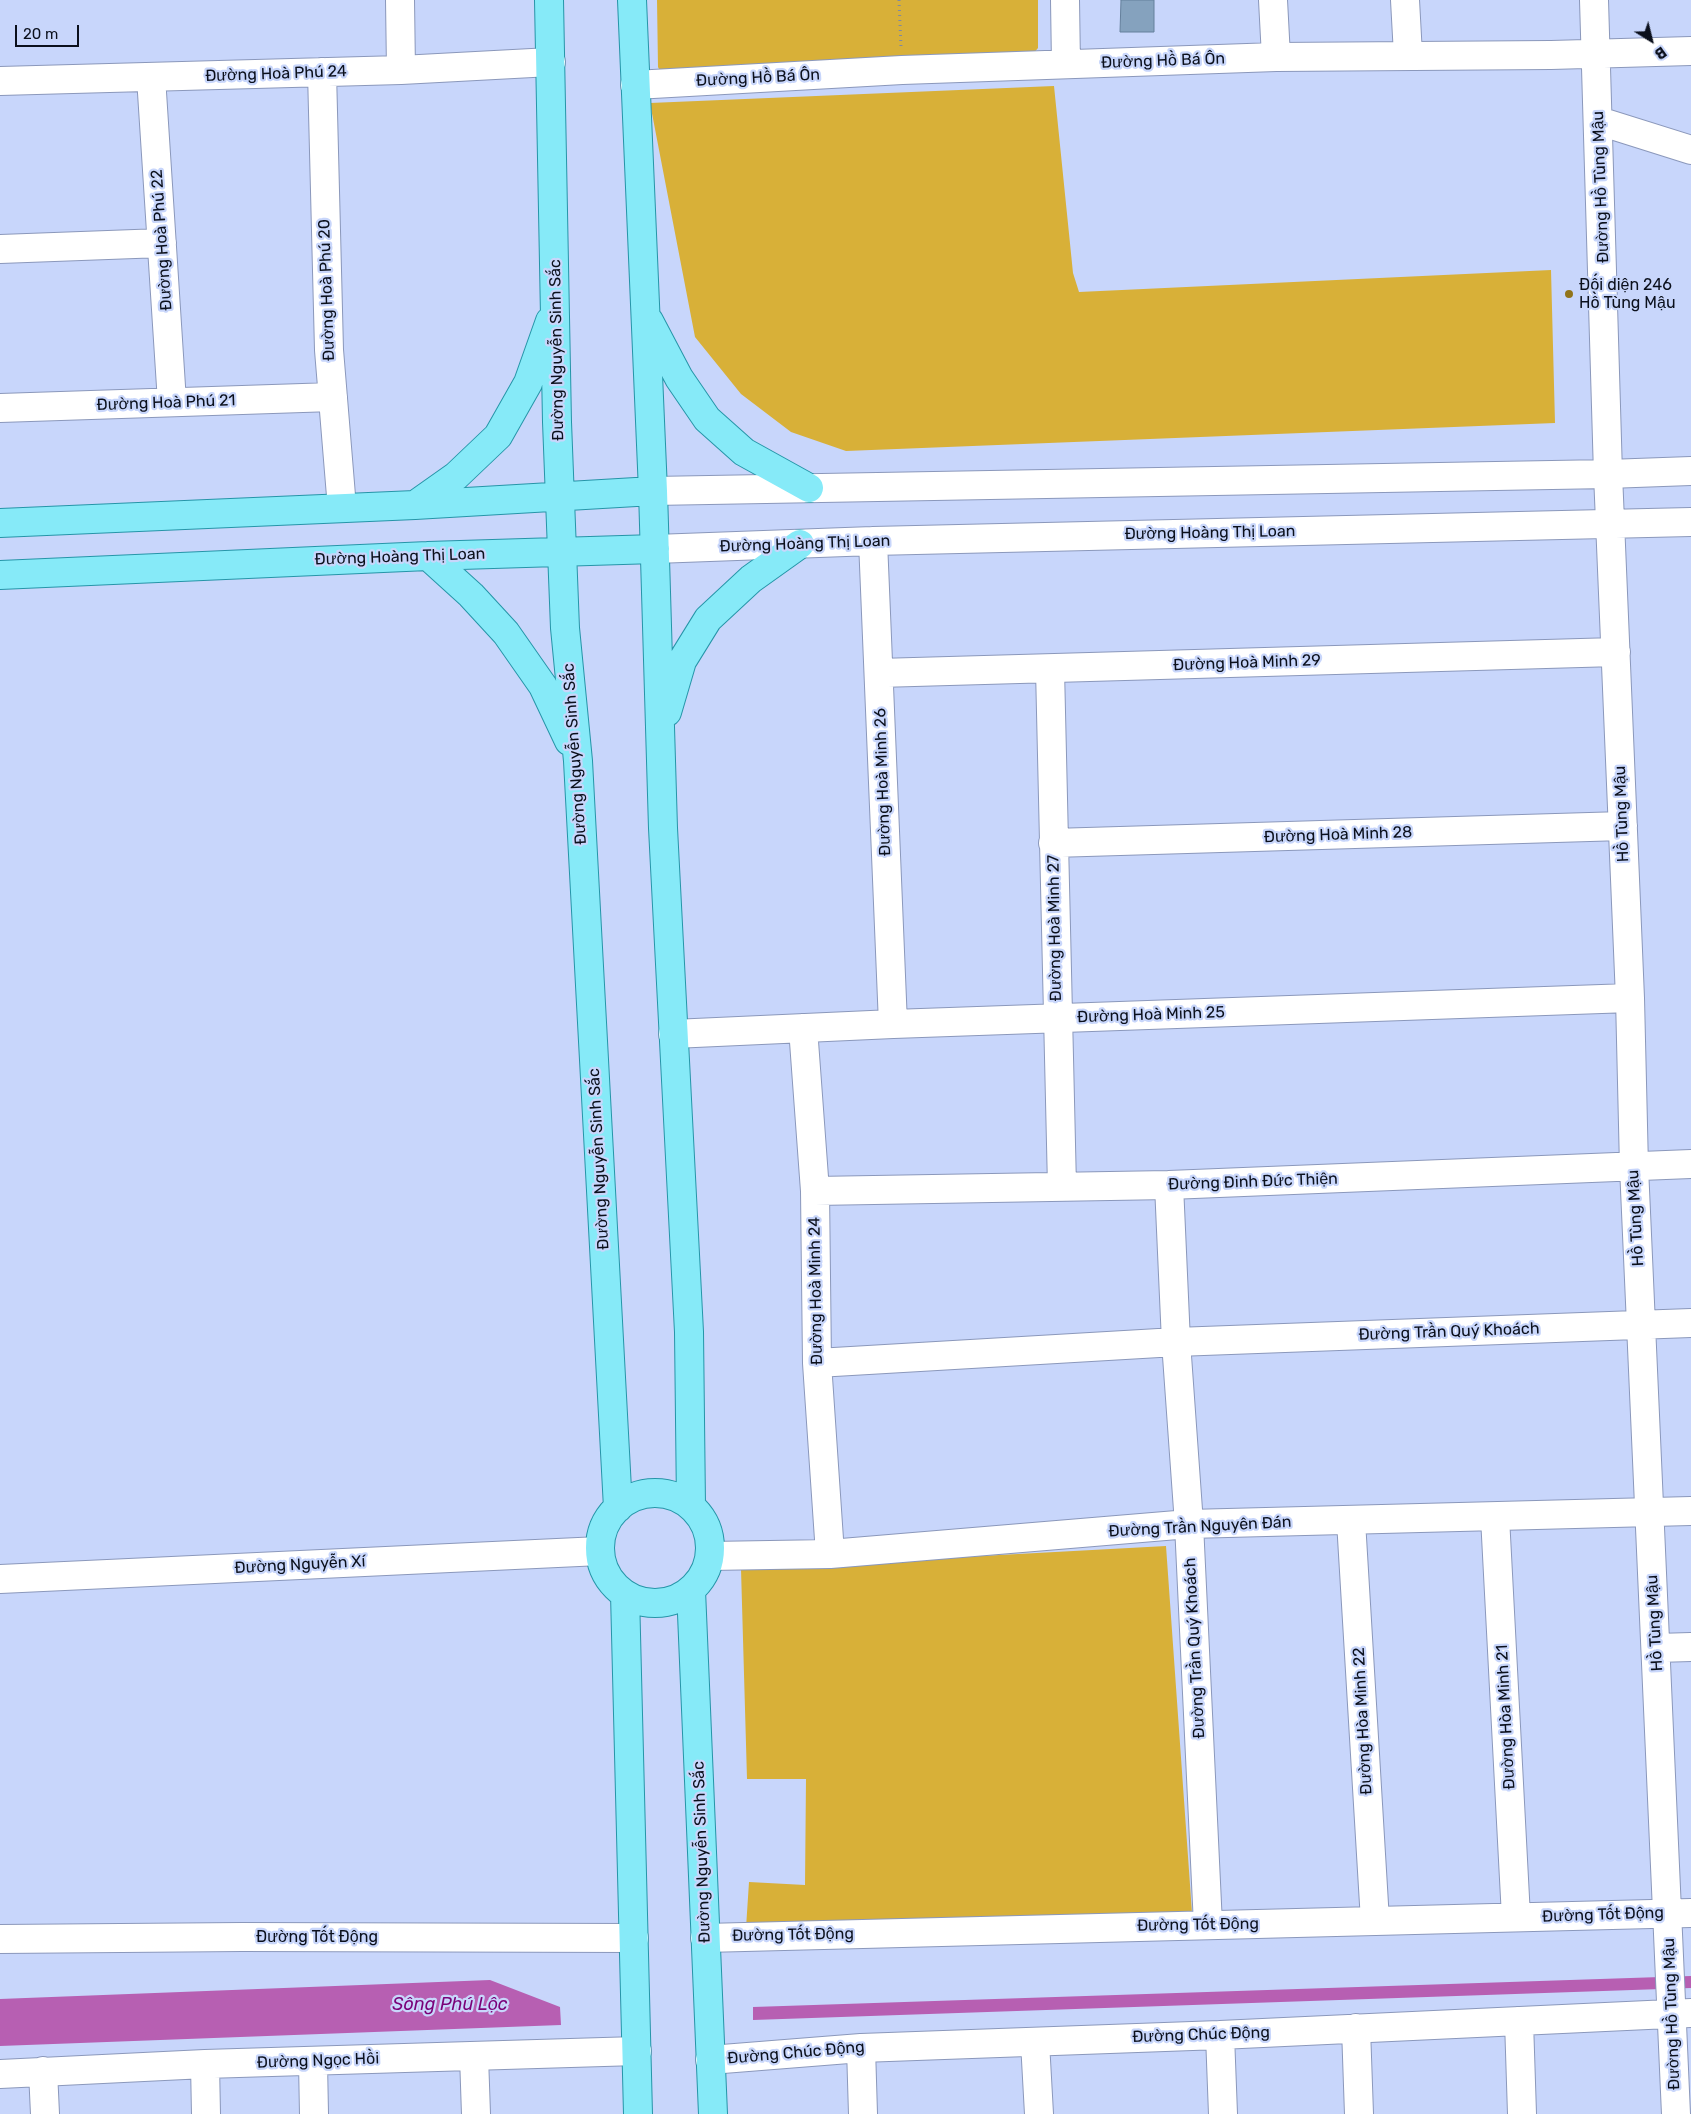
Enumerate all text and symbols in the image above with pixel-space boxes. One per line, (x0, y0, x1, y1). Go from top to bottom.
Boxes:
scale bar (18, 15, 81, 47)
north arrow (1626, 15, 1676, 65)
text: 20 m (23, 25, 58, 43)
text: B (1651, 43, 1669, 62)
street label: Đường Hồ Bá Ôn (1101, 49, 1225, 73)
street label: Đường Hoà Phú 24 (205, 62, 347, 86)
street label: Đường Hồ Bá Ôn (696, 65, 820, 91)
street label: Đường Hồ Tùng Mậu (1589, 111, 1613, 263)
street label: Đường Hoà Phú 22 (147, 169, 177, 311)
street label: Đường Hoà Phú 20 (315, 219, 339, 361)
street label: Đường Nguyễn Sinh Sắc (546, 259, 568, 441)
place label: Đối diện 246 Hồ Tùng Mậu (1579, 275, 1676, 313)
marker: Đối diện 246 Hồ Tùng Mậu (1563, 288, 1575, 300)
street label: Đường Hoà Phú 21 (96, 391, 236, 415)
street label: Đường Hoàng Thị Loan (1124, 522, 1296, 544)
street label: Đường Hoàng Thị Loan (719, 531, 891, 557)
street label: Đường Hoàng Thị Loan (314, 544, 486, 570)
street label: Đường Hoà Minh 29 (1173, 651, 1321, 675)
street label: Đường Nguyễn Sinh Sắc (559, 663, 591, 845)
street label: Đường Hoà Minh 26 (871, 708, 895, 856)
street label: Hồ Tùng Mậu (1611, 765, 1633, 863)
street label: Đường Hoà Minh 28 (1264, 823, 1412, 847)
street label: Đường Hoà Minh 27 (1044, 855, 1066, 1001)
street label: Đường Hoà Minh 25 (1077, 1003, 1225, 1027)
street label: Đường Nguyễn Sinh Sắc (585, 1068, 613, 1250)
street label: Đường Đinh Đức Thiện (1168, 1169, 1338, 1195)
street label: Hồ Tùng Mậu (1624, 1169, 1648, 1267)
street label: Đường Hoà Minh 24 (805, 1217, 827, 1365)
street label: Đường Trần Quý Khoách (1358, 1319, 1540, 1345)
street label: Đường Trần Nguyên Đán (1108, 1513, 1292, 1541)
street label: Đường Nguyễn Xí (234, 1552, 366, 1578)
street label: Đường Trần Quý Khoách (1181, 1557, 1209, 1739)
street label: Hồ Tùng Mậu (1643, 1574, 1667, 1672)
street label: Đường Hòa Minh 21 (1493, 1644, 1519, 1790)
street label: Đường Hòa Minh 22 (1350, 1647, 1376, 1795)
street label: Đường Nguyễn Sinh Sắc (689, 1761, 715, 1943)
street label: Đường Tốt Động (1542, 1903, 1664, 1927)
street label: Đường Tốt Động (1137, 1914, 1259, 1936)
street label: Đường Tốt Động (732, 1924, 854, 1946)
street label: Đường Tốt Động (256, 1927, 378, 1947)
street label: Đường Hồ Tùng Mậu (1660, 1938, 1684, 2090)
water label: Sông Phú Lộc (392, 1994, 508, 2016)
street label: Đường Chúc Động (1132, 2023, 1270, 2047)
street label: Đường Chúc Động (727, 2037, 865, 2069)
street label: Đường Ngọc Hồi (257, 2049, 379, 2073)

